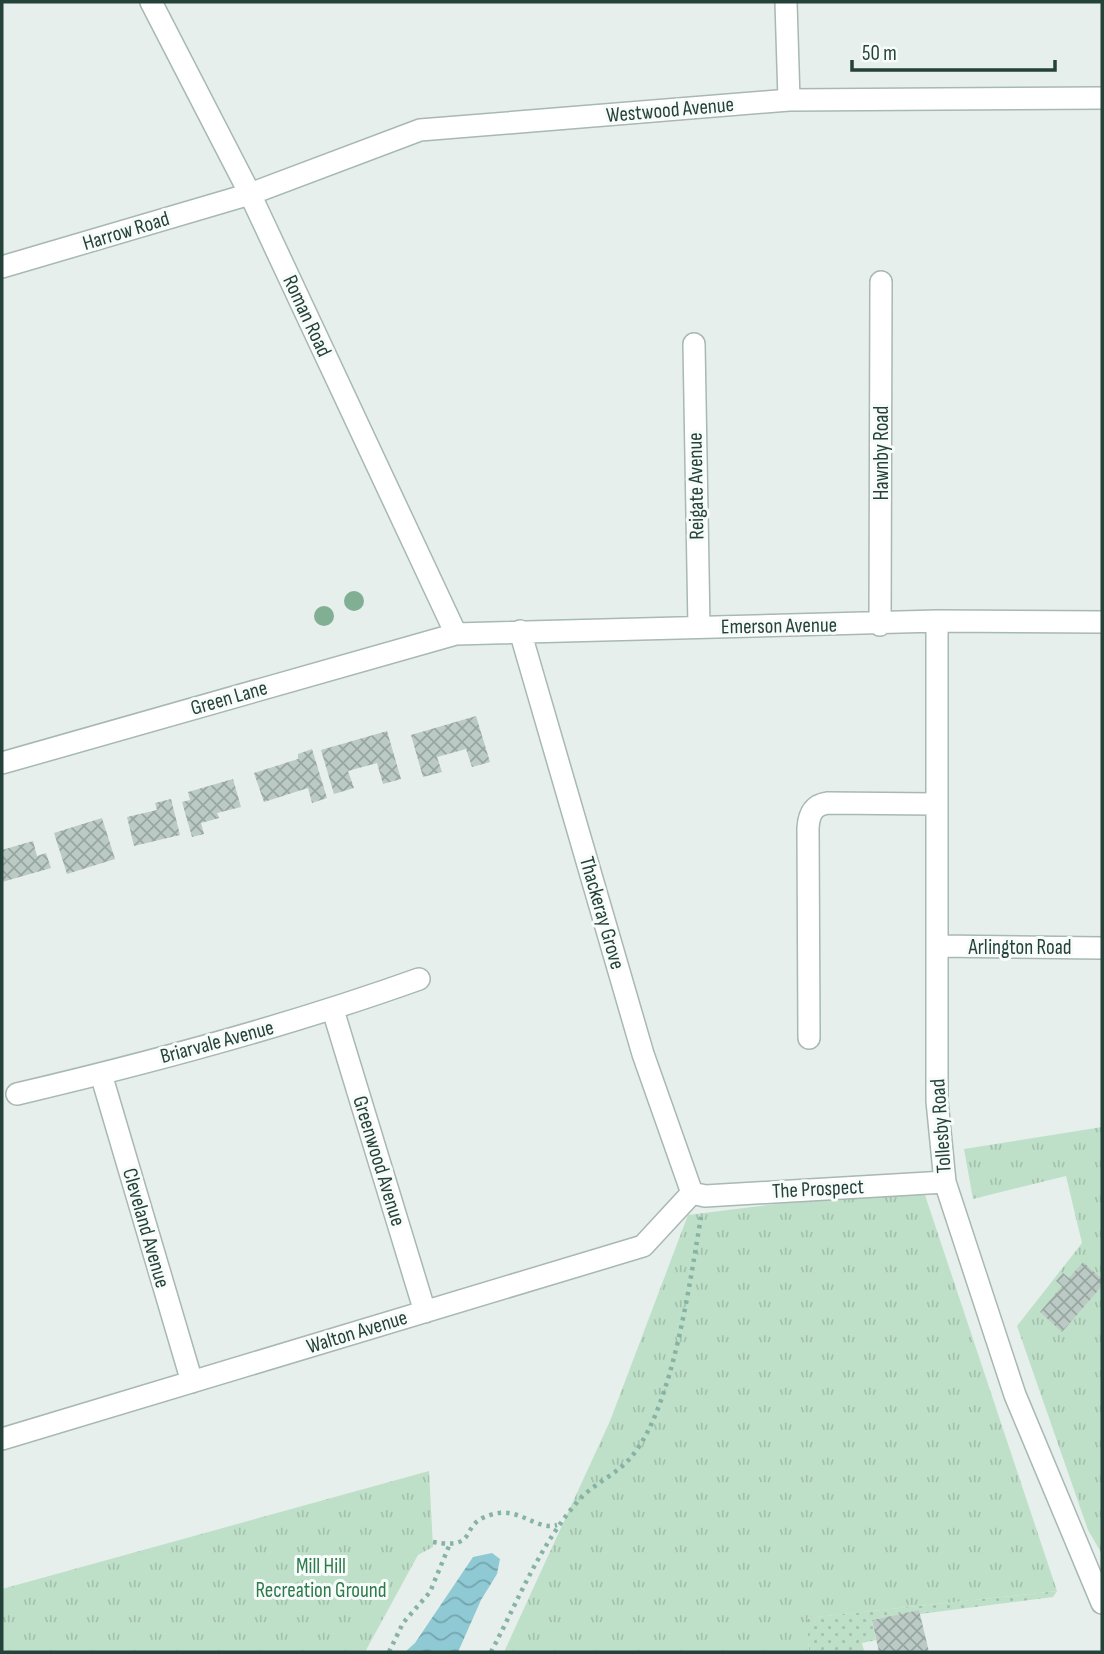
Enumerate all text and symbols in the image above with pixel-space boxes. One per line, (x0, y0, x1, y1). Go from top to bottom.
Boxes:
scale bar (852, 28, 1055, 72)
text: 50 m (862, 41, 897, 66)
street label: Westwood Avenue (605, 92, 735, 128)
street label: Harrow Road (80, 206, 172, 256)
street label: Roman Road (277, 271, 337, 361)
street label: Hawnby Road (869, 406, 894, 500)
street label: Reigate Avenue (683, 432, 709, 540)
street label: Emerson Avenue (721, 612, 837, 640)
street label: Green Lane (188, 675, 270, 721)
street label: Thackeray Grove (574, 854, 630, 972)
street label: Arlington Road (967, 935, 1072, 960)
street label: Briarvale Avenue (157, 1015, 277, 1069)
street label: Tollesby Road (925, 1078, 957, 1174)
street label: Greenwood Avenue (347, 1093, 411, 1229)
street label: Cleveland Avenue (117, 1165, 175, 1291)
street label: The Prospect (772, 1174, 864, 1204)
street label: Walton Avenue (304, 1305, 410, 1359)
park label: Mill Hill Recreation Ground (255, 1554, 387, 1603)

